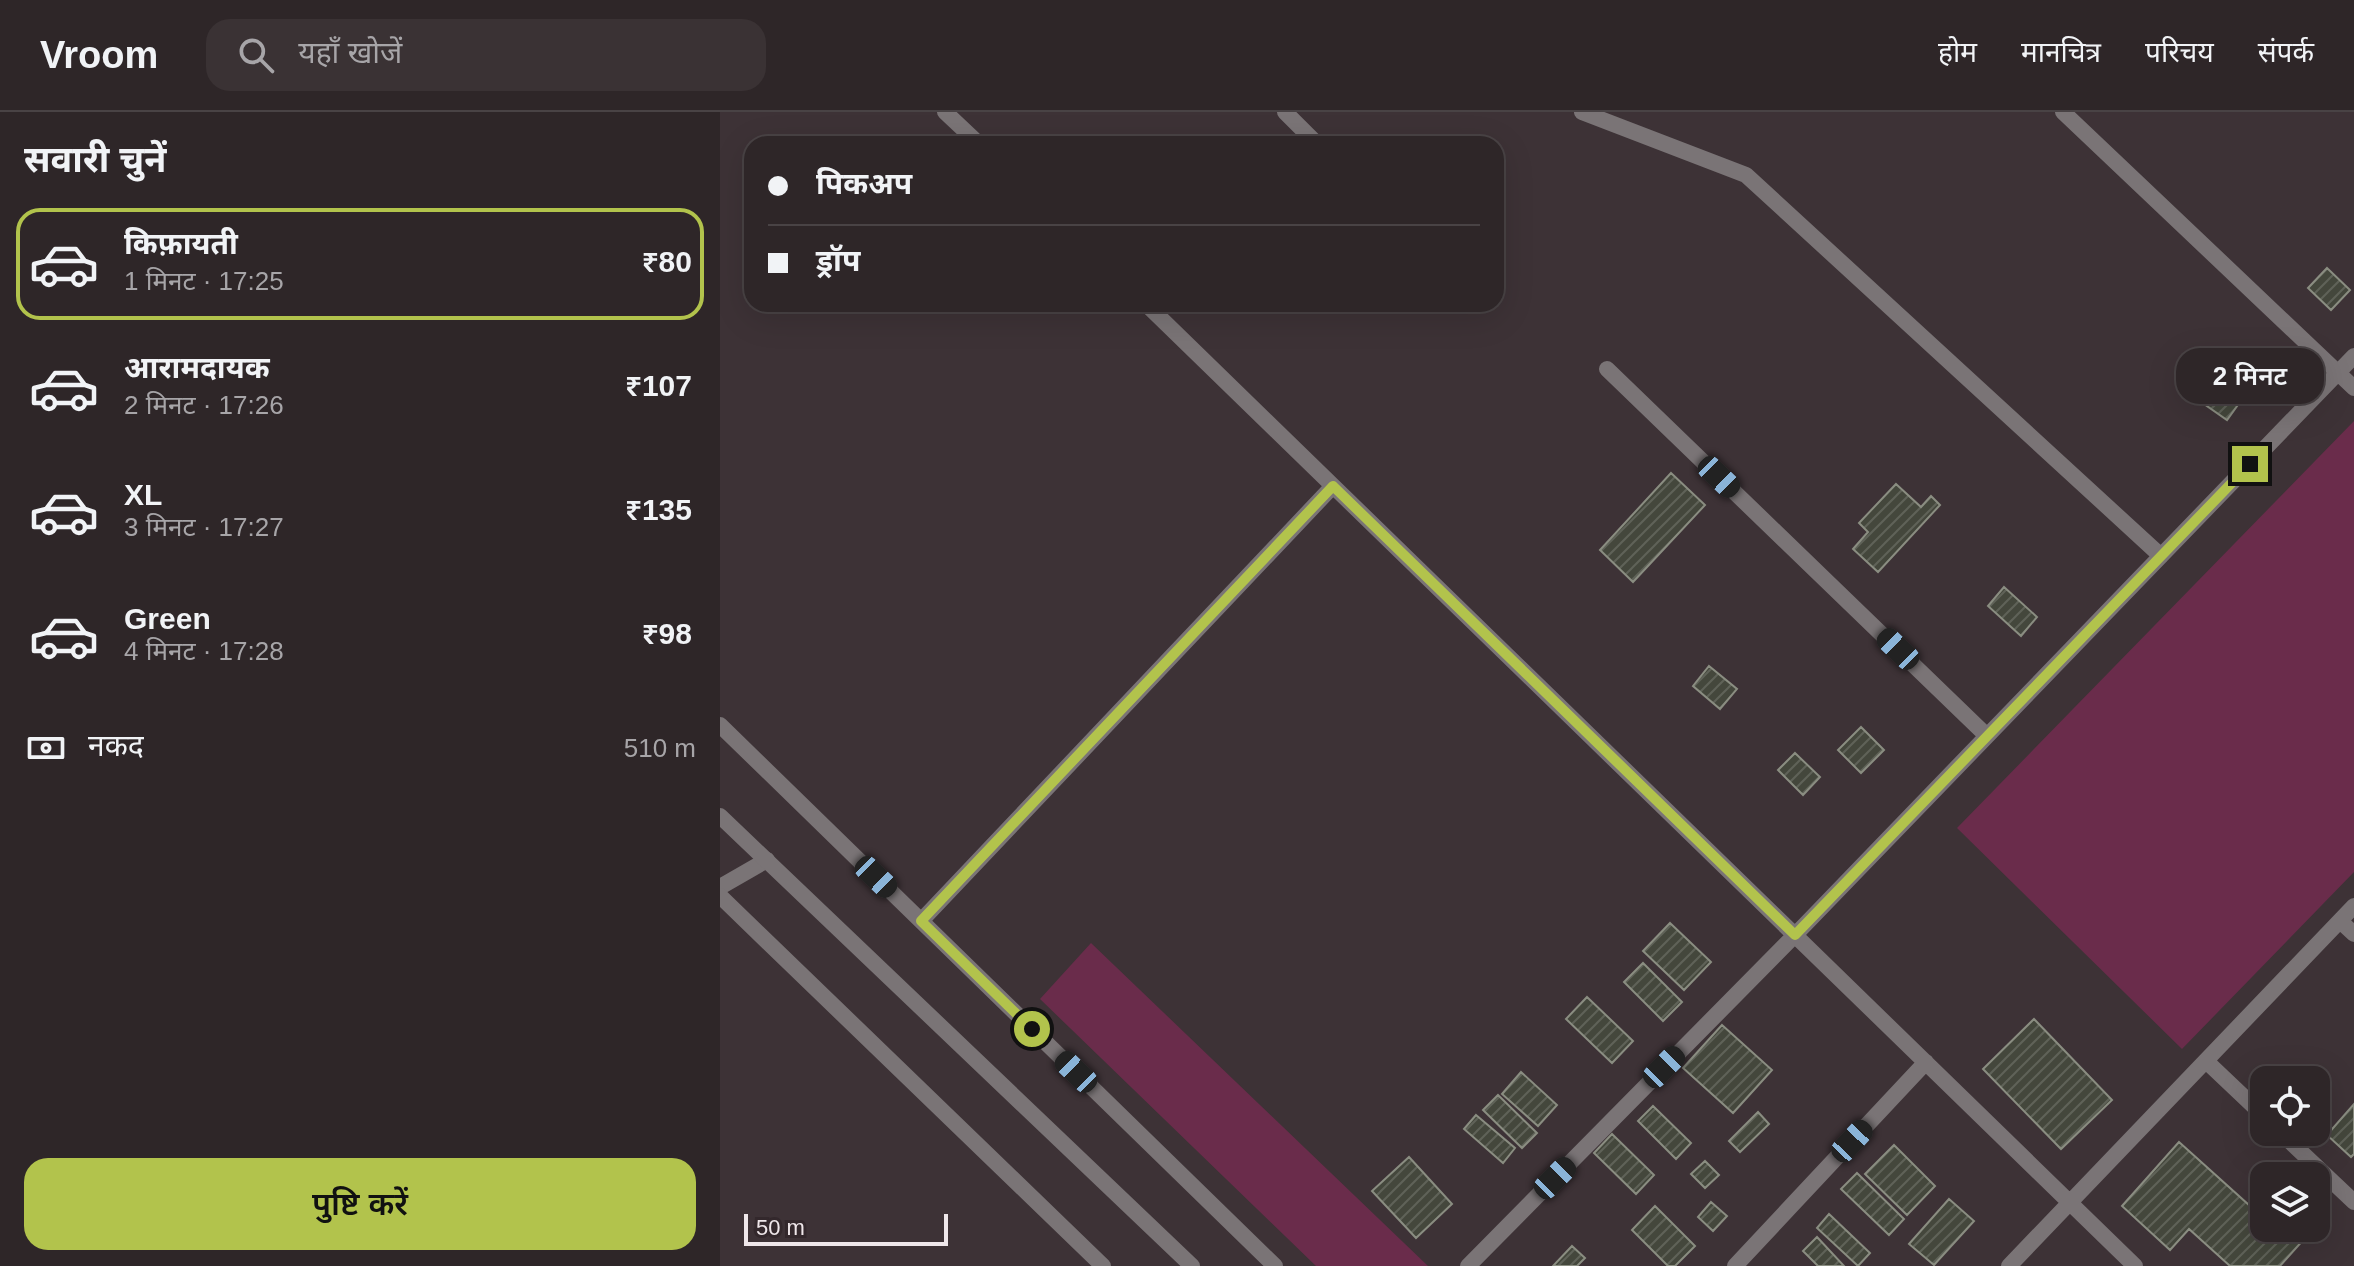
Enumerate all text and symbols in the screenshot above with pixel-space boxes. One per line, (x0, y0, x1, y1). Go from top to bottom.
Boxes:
search box (206, 19, 766, 91)
icon: search (234, 33, 278, 77)
text: Vroom (40, 34, 158, 76)
text: यहाँ खोजें (298, 36, 402, 69)
text: होम (1938, 37, 1977, 68)
text: मानचित्र (2021, 37, 2101, 68)
text: परिचय (2145, 37, 2214, 68)
text: संपर्क (2258, 37, 2314, 68)
text: सवारी चुनें (24, 139, 166, 180)
text: पिकअप (816, 167, 912, 200)
text: किफ़ायती (124, 227, 238, 260)
icon: car (28, 228, 100, 300)
text: ड्रॉप (816, 244, 860, 277)
text: ₹80 (642, 245, 692, 278)
text: 1 मिनट · 17:25 (124, 266, 284, 296)
callout: 2 मिनट (2176, 348, 2324, 404)
text: आरामदायक (124, 351, 270, 384)
icon: car (28, 352, 100, 424)
text: 2 मिनट (2213, 361, 2287, 391)
text: ₹107 (625, 369, 692, 402)
text: 2 मिनट · 17:26 (124, 390, 284, 420)
route end (2232, 446, 2268, 482)
car (1693, 452, 1745, 502)
icon: car (28, 476, 100, 548)
text: XL (124, 478, 162, 511)
text: ₹135 (625, 493, 692, 526)
text: 3 मिनट · 17:27 (124, 512, 284, 542)
icon: car (28, 600, 100, 672)
text: Green (124, 602, 211, 635)
text: ₹98 (642, 617, 692, 650)
car (1872, 624, 1924, 674)
text: 4 मिनट · 17:28 (124, 636, 284, 666)
icon: cash (24, 726, 68, 770)
text: नकद (88, 729, 144, 762)
text: 510 m (624, 733, 696, 763)
car (850, 852, 902, 902)
route start (1014, 1011, 1050, 1047)
car (1639, 1042, 1689, 1092)
car (1050, 1047, 1102, 1097)
map controls (2250, 1066, 2330, 1242)
button: locate (2250, 1066, 2330, 1146)
car (1827, 1115, 1877, 1167)
car (1530, 1153, 1580, 1203)
button: पुष्टि करें (24, 1158, 696, 1250)
button: layers (2250, 1162, 2330, 1242)
scale bar (744, 1210, 948, 1246)
text: 50 m (756, 1215, 805, 1240)

